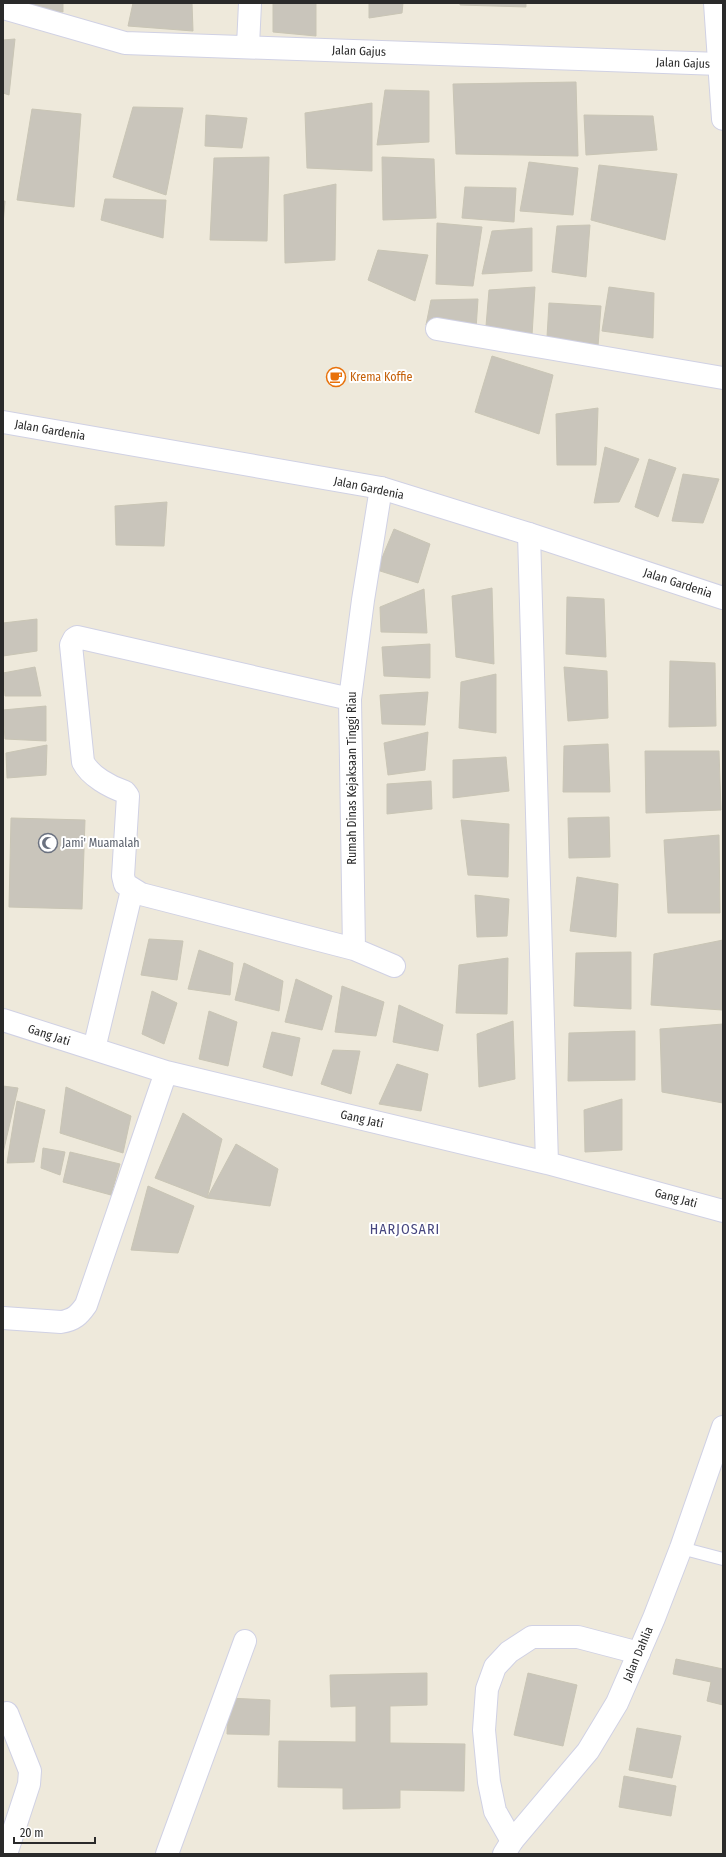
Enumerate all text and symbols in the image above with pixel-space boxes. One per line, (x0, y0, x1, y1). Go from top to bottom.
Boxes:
street label: Jalan Gajus (332, 43, 386, 59)
street label: Jalan Gajus (656, 55, 710, 71)
cafe icon: Krema Koffie (325, 366, 347, 388)
place label: Krema Koffie (350, 370, 412, 384)
street label: Jalan Gardenia (14, 417, 86, 443)
street label: Jalan Gardenia (333, 474, 405, 502)
street label: Jalan Gardenia (642, 565, 714, 601)
street label: Rumah Dinas Kejaksaan Tinggi Riau (345, 691, 359, 865)
mosque icon: Jami' Muamalah (37, 832, 59, 854)
place label: Jami' Muamalah (62, 836, 140, 850)
street label: Gang Jati (26, 1022, 72, 1048)
street label: Gang Jati (339, 1107, 385, 1131)
street label: Gang Jati (653, 1186, 699, 1210)
district label: HARJOSARI (370, 1221, 440, 1238)
street label: Jalan Dahlia (620, 1624, 656, 1684)
scale bar (14, 1819, 95, 1845)
text: 20 m (20, 1826, 44, 1840)

